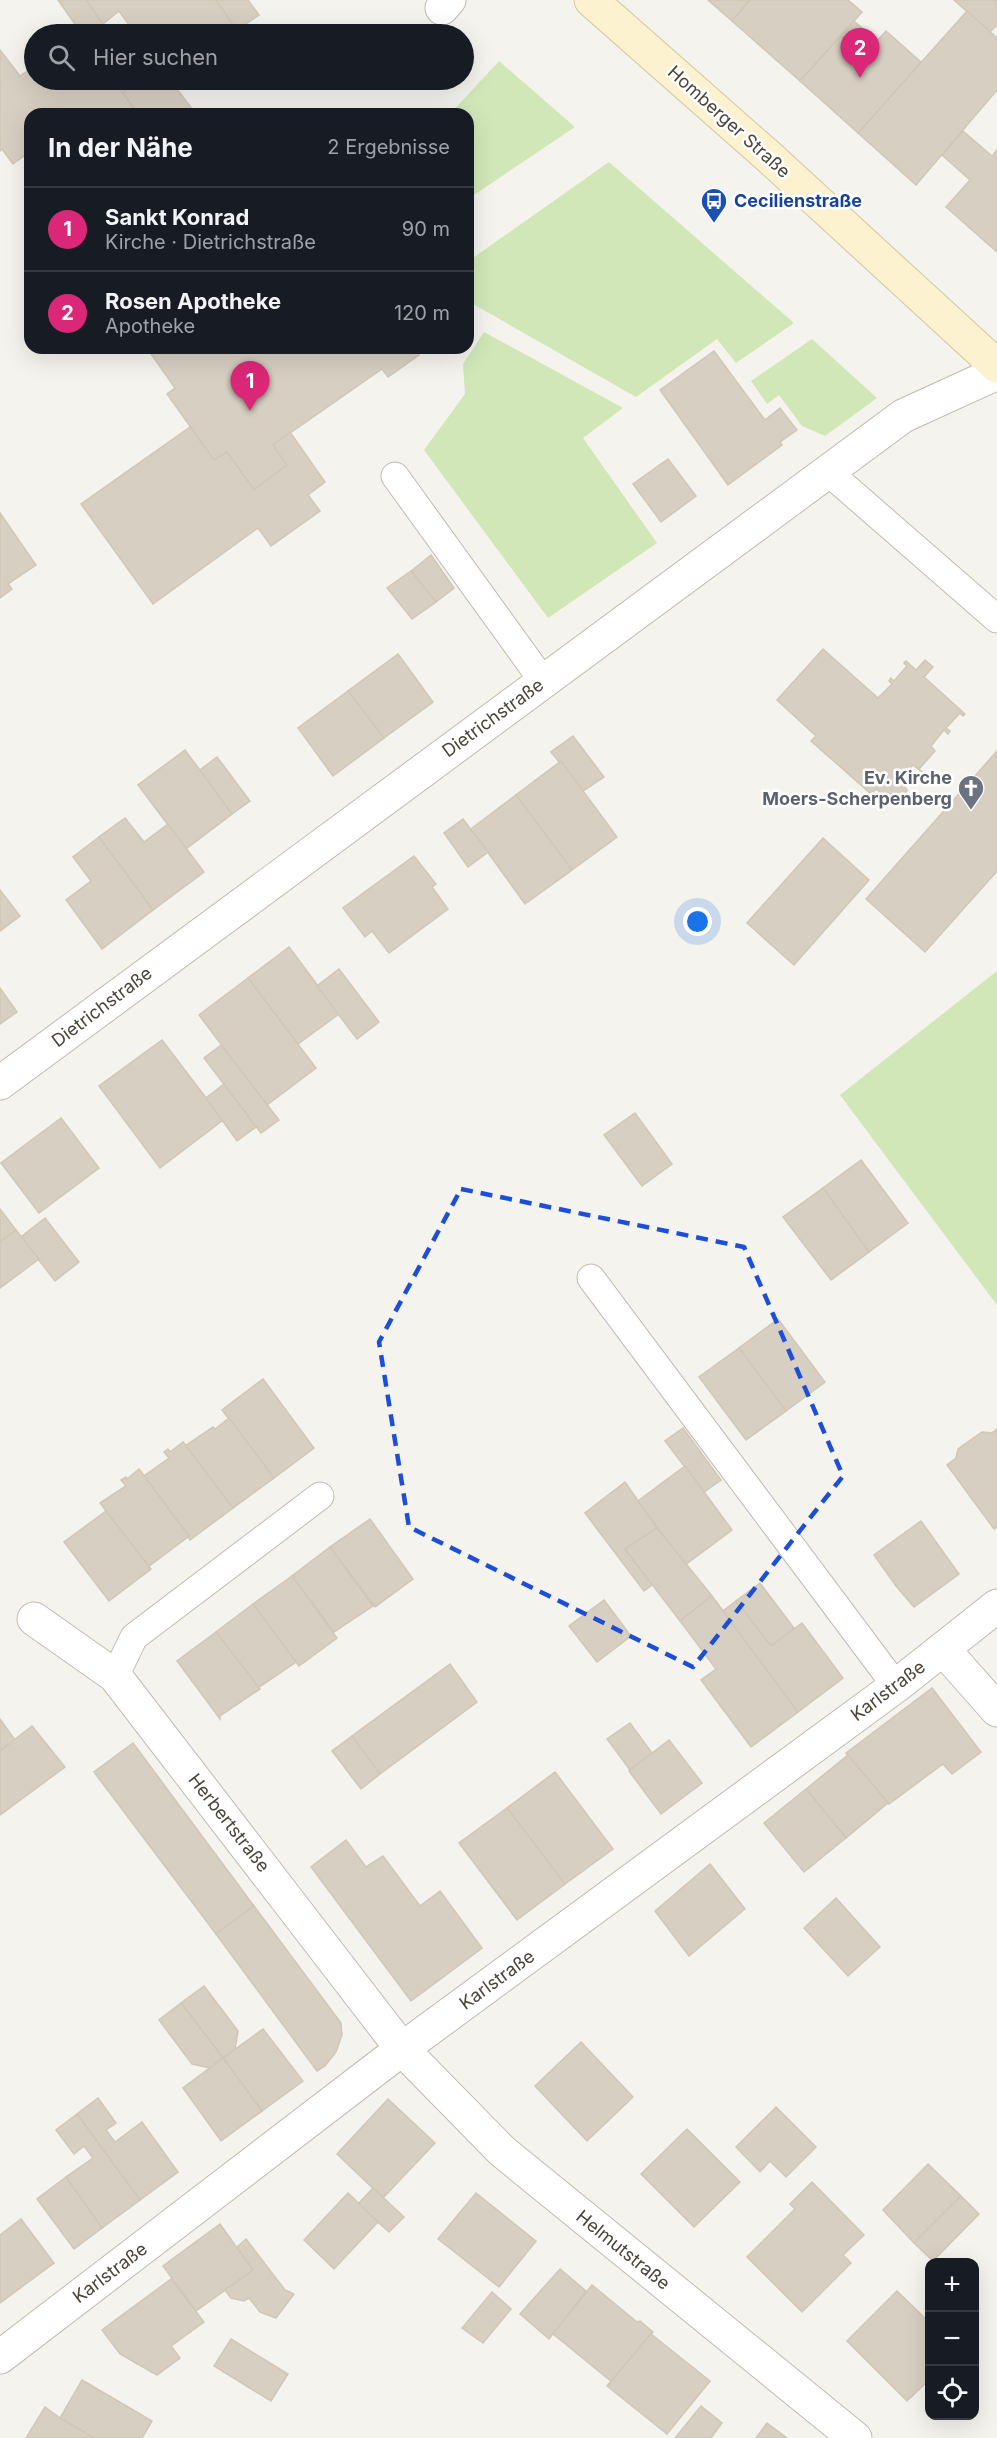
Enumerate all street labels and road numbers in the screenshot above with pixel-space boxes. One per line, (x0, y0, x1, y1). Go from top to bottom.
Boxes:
street label: Homberger Straße (664, 61, 795, 182)
street label: Dietrichstraße (438, 674, 547, 761)
street label: Dietrichstraße (47, 962, 156, 1051)
street label: Karlstraße (846, 1656, 929, 1725)
street label: Herbertstraße (184, 1769, 274, 1876)
street label: Karlstraße (455, 1945, 538, 2014)
street label: Helmutstraße (572, 2206, 674, 2294)
street label: Karlstraße (68, 2238, 151, 2307)

